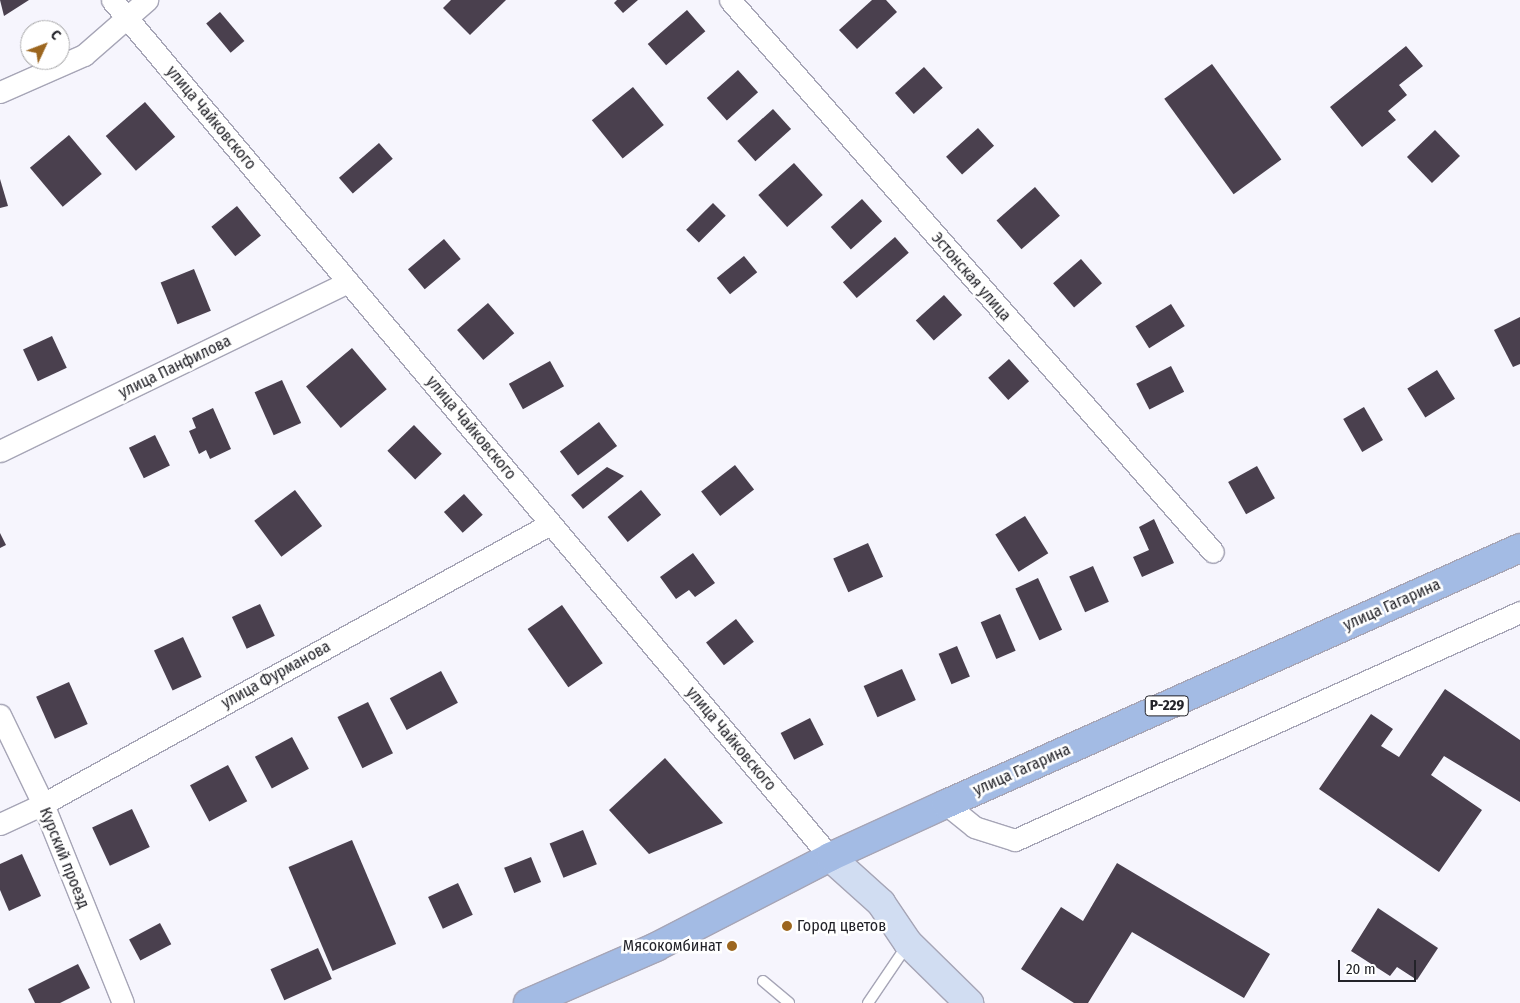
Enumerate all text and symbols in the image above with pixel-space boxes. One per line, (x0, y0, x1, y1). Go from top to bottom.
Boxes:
north arrow (20, 20, 70, 70)
text: С (47, 27, 64, 44)
street label: улица Чайковского (162, 62, 260, 174)
street label: Эстонская улица (927, 229, 1015, 325)
street label: улица Панфилова (116, 332, 234, 402)
street label: улица Чайковского (422, 372, 520, 484)
street label: улица Гагарина (1340, 575, 1444, 635)
street label: улица Фурманова (218, 637, 334, 713)
street label: улица Чайковского (682, 683, 780, 795)
road number: Р-229 (1144, 694, 1190, 718)
street label: улица Гагарина (970, 740, 1074, 800)
street label: Курский проезд (35, 805, 93, 911)
place label: Город цветов (797, 916, 886, 936)
marker: Город цветов (781, 920, 793, 932)
place label: Мясокомбинат (623, 936, 722, 956)
marker: Мясокомбинат (726, 940, 738, 952)
scale bar (1340, 950, 1418, 982)
text: 20 m (1346, 960, 1376, 978)

